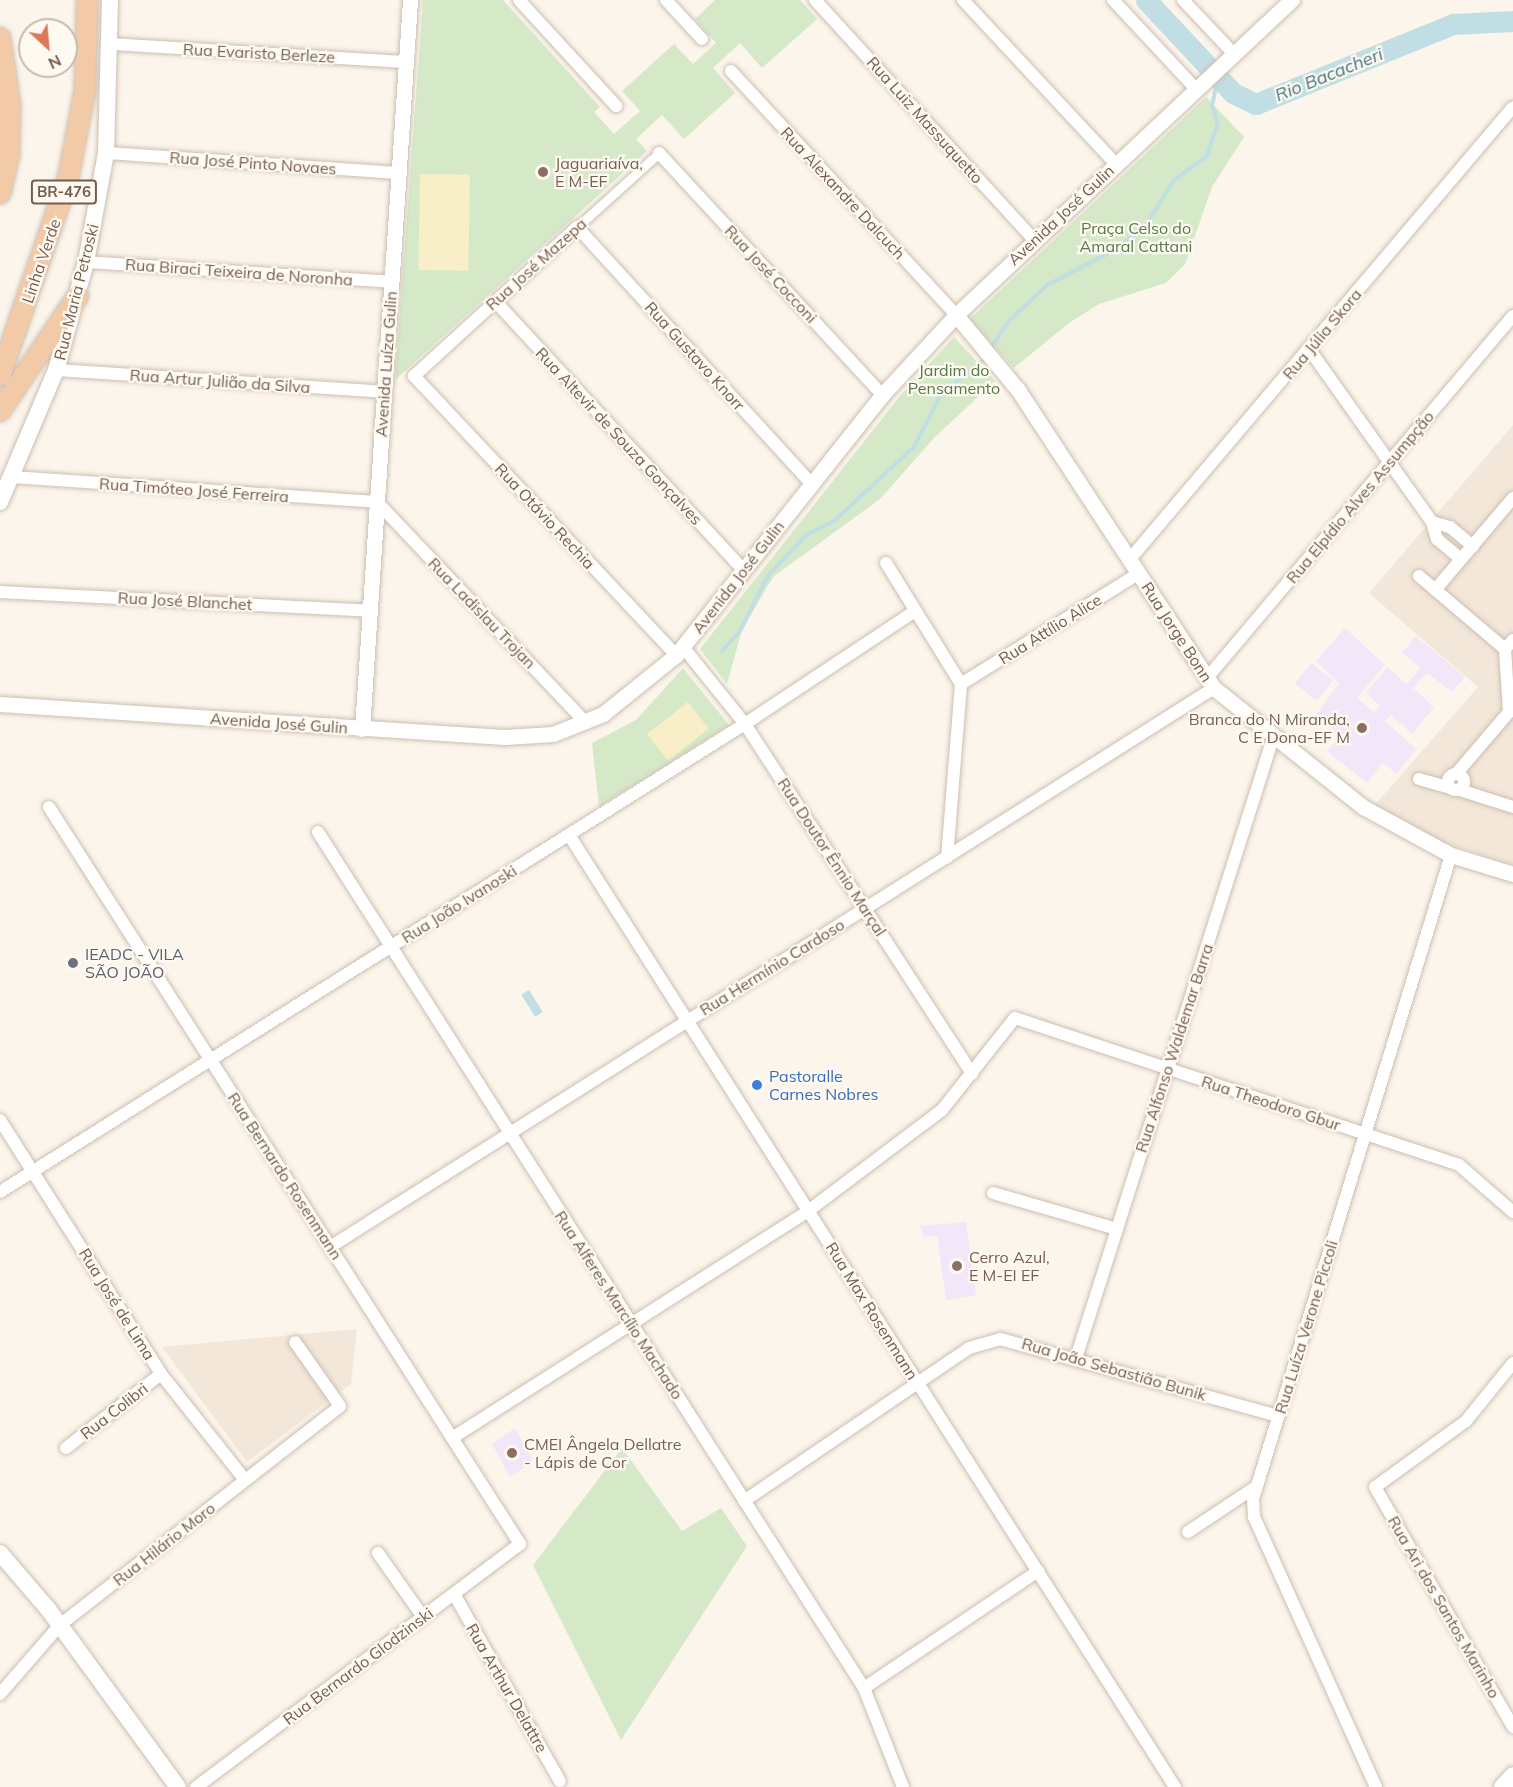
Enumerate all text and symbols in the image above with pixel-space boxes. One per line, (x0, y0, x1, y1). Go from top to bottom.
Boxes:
north arrow (18, 18, 78, 78)
street label: Rua Evaristo Berleze (182, 39, 336, 67)
water label: Rio Bacacheri (1272, 44, 1386, 106)
text: N (45, 51, 65, 74)
street label: Rua Luiz Massuquetto (863, 53, 987, 187)
street label: Rua Alexandre Dalcuch (777, 123, 909, 263)
street label: Rua José Pinto Novaes (169, 148, 337, 178)
place label: Jaguariaíva, E M-EF (555, 153, 643, 191)
street label: Avenida José Gulin (1004, 161, 1118, 269)
marker: Jaguariaíva, E M-EF (536, 165, 550, 179)
road number: BR-476 (29, 180, 98, 204)
street label: Rua José Mazepa (482, 214, 590, 314)
street label: Linha Verde (18, 216, 64, 306)
park label: Praça Celso do Amaral Cattani (1080, 218, 1192, 256)
street label: Rua José Cocconi (721, 221, 821, 327)
street label: Rua Maria Petroski (50, 222, 102, 362)
street label: Rua Biraci Teixeira de Noronha (125, 254, 353, 290)
street label: Rua Júlia Skora (1279, 285, 1365, 383)
street label: Avenida Luíza Gulin (371, 290, 401, 438)
street label: Rua Gustavo Knorr (641, 298, 749, 414)
street label: Rua Altevir de Souza Gonçalves (532, 343, 706, 529)
park label: Jardim do Pensamento (908, 360, 1000, 398)
street label: Rua Artur Julião da Silva (129, 365, 311, 397)
street label: Rua Elpídio Alves Assumpção (1282, 407, 1438, 587)
street label: Rua Otávio Rechia (491, 459, 599, 573)
street label: Rua Timóteo José Ferreira (98, 474, 290, 506)
street label: Avenida José Gulin (688, 517, 788, 637)
street label: Rua Ladislau Trojan (424, 554, 540, 672)
street label: Rua Jorge Bonn (1138, 578, 1216, 686)
street label: Rua José Blanchet (117, 588, 253, 614)
street label: Rua Attílio Alice (995, 590, 1105, 668)
street label: Avenida José Gulin (209, 709, 349, 737)
place label: Branca do N Miranda, C E Dona-EF M (1189, 709, 1350, 747)
marker: Branca do N Miranda, C E Dona-EF M (1355, 721, 1369, 735)
street label: Rua Doutor Ênnio Marçal (774, 774, 890, 940)
street label: Rua João Ivanoski (398, 861, 520, 947)
street label: Rua Hermínio Cardoso (696, 915, 848, 1019)
street label: Rua Alfonso Waldemar Barra (1131, 941, 1217, 1155)
place label: IEADC - VILA SÃO JOÃO (85, 944, 184, 982)
marker: IEADC - VILA SÃO JOÃO (66, 956, 80, 970)
place label: Pastoralle Carnes Nobres (769, 1066, 878, 1104)
street label: Rua Theodoro Gbur (1199, 1071, 1343, 1135)
marker: Pastoralle Carnes Nobres (750, 1078, 764, 1092)
street label: Rua Bernardo Rosenmann (224, 1089, 346, 1263)
street label: Rua Alferes Marcílio Machado (551, 1207, 687, 1403)
street label: Rua Luíza Verone Piccoli (1270, 1238, 1342, 1416)
street label: Rua Max Rosenmann (822, 1239, 922, 1383)
street label: Rua José de Lima (75, 1245, 159, 1363)
place label: Cerro Azul, E M-EI EF (969, 1247, 1050, 1285)
marker: Cerro Azul, E M-EI EF (950, 1259, 964, 1273)
street label: Rua João Sebastião Bunik (1020, 1333, 1208, 1405)
street label: Rua Colibri (76, 1379, 152, 1443)
place label: CMEI Ângela Dellatre - Lápis de Cor (524, 1434, 681, 1472)
marker: CMEI Ângela Dellatre - Lápis de Cor (505, 1446, 519, 1460)
street label: Rua Hilário Moro (109, 1498, 219, 1590)
street label: Rua Ari dos Santos Marinho (1384, 1513, 1504, 1701)
street label: Rua Bernardo Glodzinski (279, 1603, 437, 1729)
street label: Rua Arthur Delattre (462, 1620, 552, 1756)

